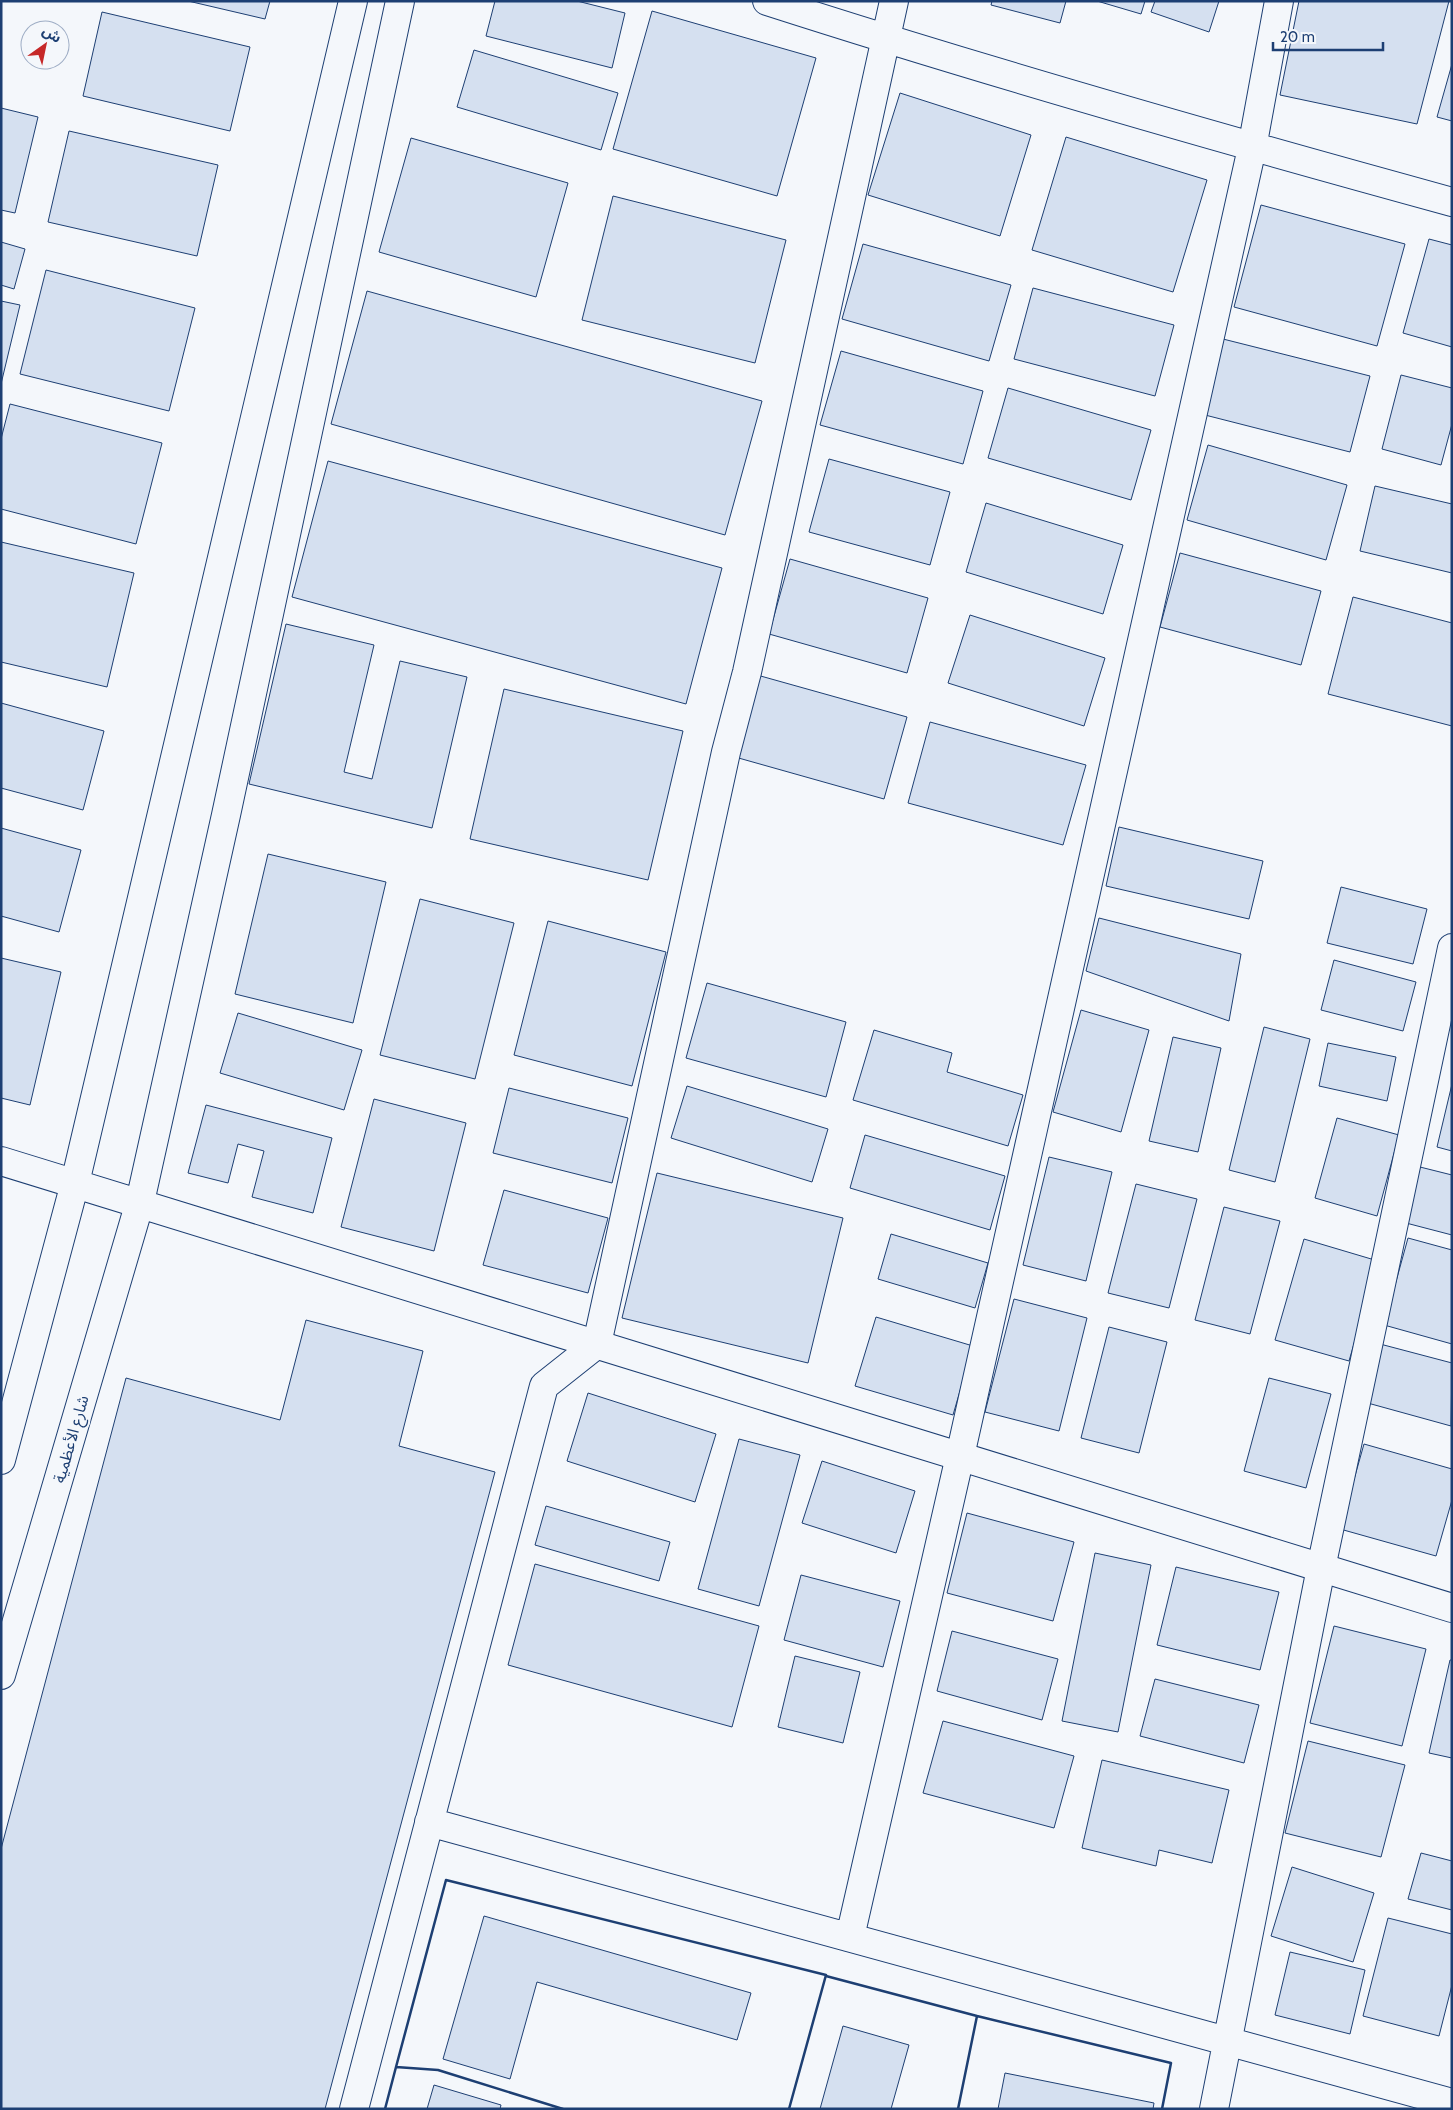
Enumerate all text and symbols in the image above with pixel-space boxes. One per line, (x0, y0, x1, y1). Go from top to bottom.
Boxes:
north arrow (20, 20, 70, 70)
scale bar (1273, 20, 1383, 52)
text: ش (39, 21, 65, 47)
text: 20 m (1280, 28, 1315, 46)
street label: شارع الأعظمية (49, 1393, 95, 1486)

